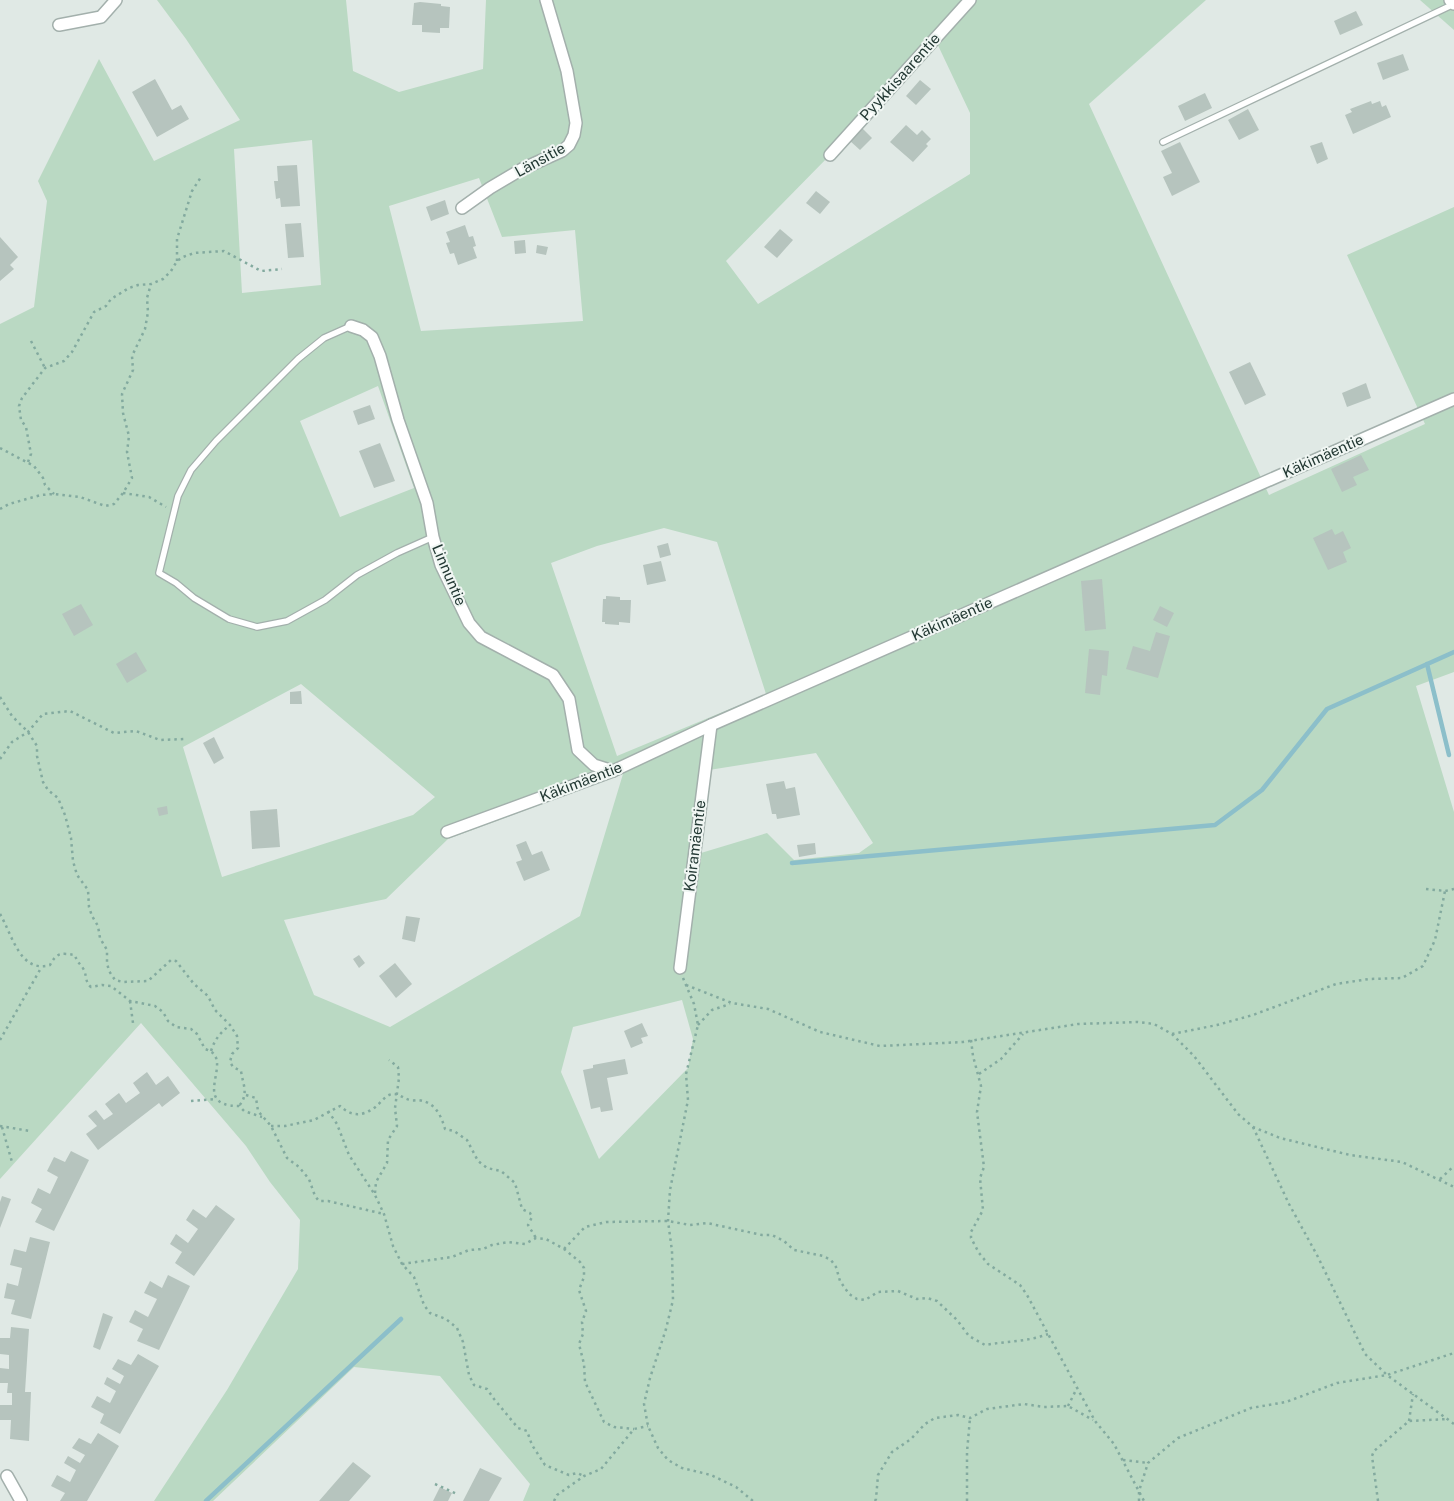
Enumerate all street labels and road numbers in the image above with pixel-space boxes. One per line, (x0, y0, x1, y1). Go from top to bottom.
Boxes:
street label: Pyykkisaarentie (856, 30, 943, 124)
street label: Länsitie (512, 139, 568, 180)
street label: Käkimäentie (1280, 430, 1366, 481)
street label: Linnuntie (429, 542, 470, 608)
street label: Käkimäentie (909, 593, 995, 644)
street label: Käkimäentie (537, 758, 624, 805)
street label: Koiramäentie (680, 799, 709, 893)

